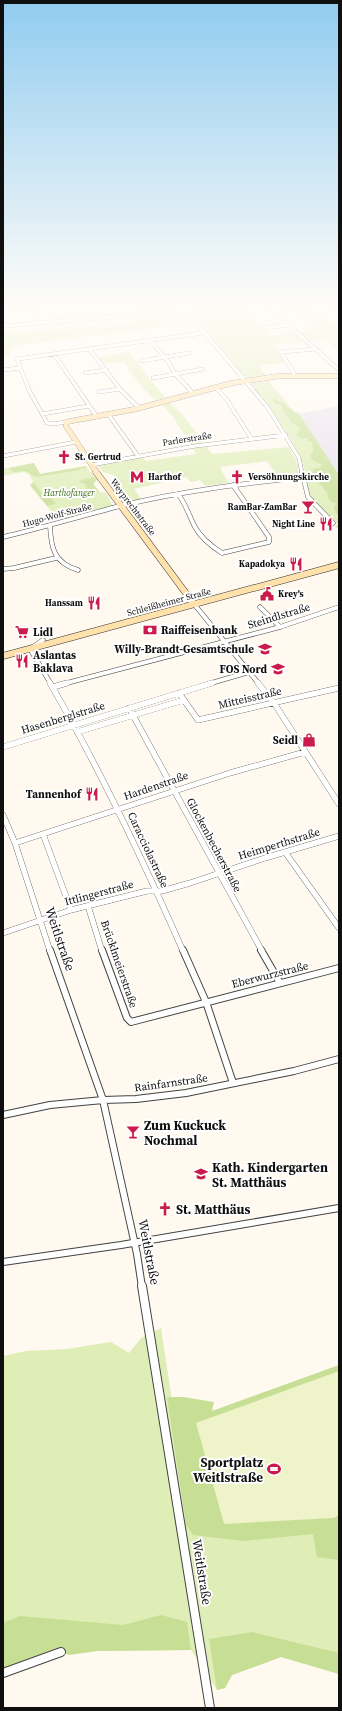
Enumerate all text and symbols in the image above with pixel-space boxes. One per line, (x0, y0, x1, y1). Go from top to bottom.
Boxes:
street label: Parlerstraße (162, 429, 213, 449)
church icon: St. Gertrud (56, 449, 72, 465)
place label: St. Gertrud (75, 451, 121, 463)
metro station icon: Harthof (129, 469, 145, 485)
church icon: Versöhnungskirche (229, 469, 245, 485)
place label: Harthof (148, 471, 183, 483)
place label: Versöhnungskirche (248, 471, 329, 483)
street label: Weyprechtstraße (108, 476, 159, 538)
park label: Harthofanger (42, 487, 95, 499)
bar icon: RamBar-ZamBar (300, 499, 316, 515)
street label: Hugo-Wolf-Straße (21, 500, 93, 530)
place label: RamBar-ZamBar (228, 501, 298, 513)
restaurant icon: Night Line (318, 516, 334, 532)
place label: Night Line (272, 518, 315, 530)
restaurant icon: Kapadokya (288, 556, 304, 572)
place label: Kapadokya (239, 558, 285, 570)
street label: Schleißheimer Straße (126, 585, 213, 619)
public building icon: Krey's (259, 586, 275, 602)
place label: Krey's (278, 588, 303, 600)
restaurant icon: Hanssam (86, 595, 102, 611)
place label: Hanssam (45, 597, 83, 609)
street label: Steindlstraße (246, 599, 313, 633)
bank icon: Raiffeisenbank (142, 622, 158, 638)
place label: Raiffeisenbank (161, 623, 238, 638)
supermarket icon: Lidl (14, 624, 30, 640)
place label: Lidl (33, 625, 53, 640)
school or university icon: Willy-Brandt-Gesamtschule (257, 641, 273, 657)
place label: Willy-Brandt-Gesamtschule (114, 642, 254, 657)
place label: Aslantas Baklava (33, 648, 76, 676)
restaurant icon: Aslantas Baklava (14, 653, 30, 669)
school or university icon: FOS Nord (270, 661, 286, 677)
place label: FOS Nord (219, 662, 267, 677)
street label: Mitteisstraße (217, 683, 284, 713)
street label: Hasenberglstraße (19, 698, 107, 738)
shop icon: Seidl (301, 732, 317, 748)
place label: Seidl (273, 733, 298, 748)
street label: Hardenstraße (122, 768, 191, 804)
restaurant icon: Tannenhof (84, 786, 100, 802)
place label: Tannenhof (26, 787, 83, 802)
street label: Glockenbecherstraße (183, 795, 245, 895)
street label: Caracciolastraße (124, 810, 172, 891)
street label: Heimperthstraße (236, 824, 322, 864)
street label: Ittlingerstraße (63, 876, 135, 909)
street label: Weitlstraße (41, 905, 79, 973)
street label: Brücklmeierstraße (97, 918, 141, 1010)
street label: Eberwurzstraße (230, 958, 310, 992)
street label: Rainfarnstraße (133, 1070, 209, 1096)
place label: Zum Kuckuck Nochmal (144, 1117, 226, 1149)
bar icon: Zum Kuckuck Nochmal (125, 1124, 141, 1140)
place label: Kath. Kindergarten St. Matthäus (212, 1159, 328, 1191)
school or university icon: Kath. Kindergarten St. Matthäus (193, 1166, 209, 1182)
church icon: St. Matthäus (157, 1201, 173, 1217)
place label: St. Matthäus (176, 1201, 250, 1218)
street label: Weitlstraße (134, 1218, 164, 1287)
place label: Sportplatz Weitlstraße (193, 1454, 263, 1486)
sports icon: Sportplatz Weitlstraße (266, 1461, 282, 1477)
street label: Weitlstraße (188, 1538, 216, 1606)

